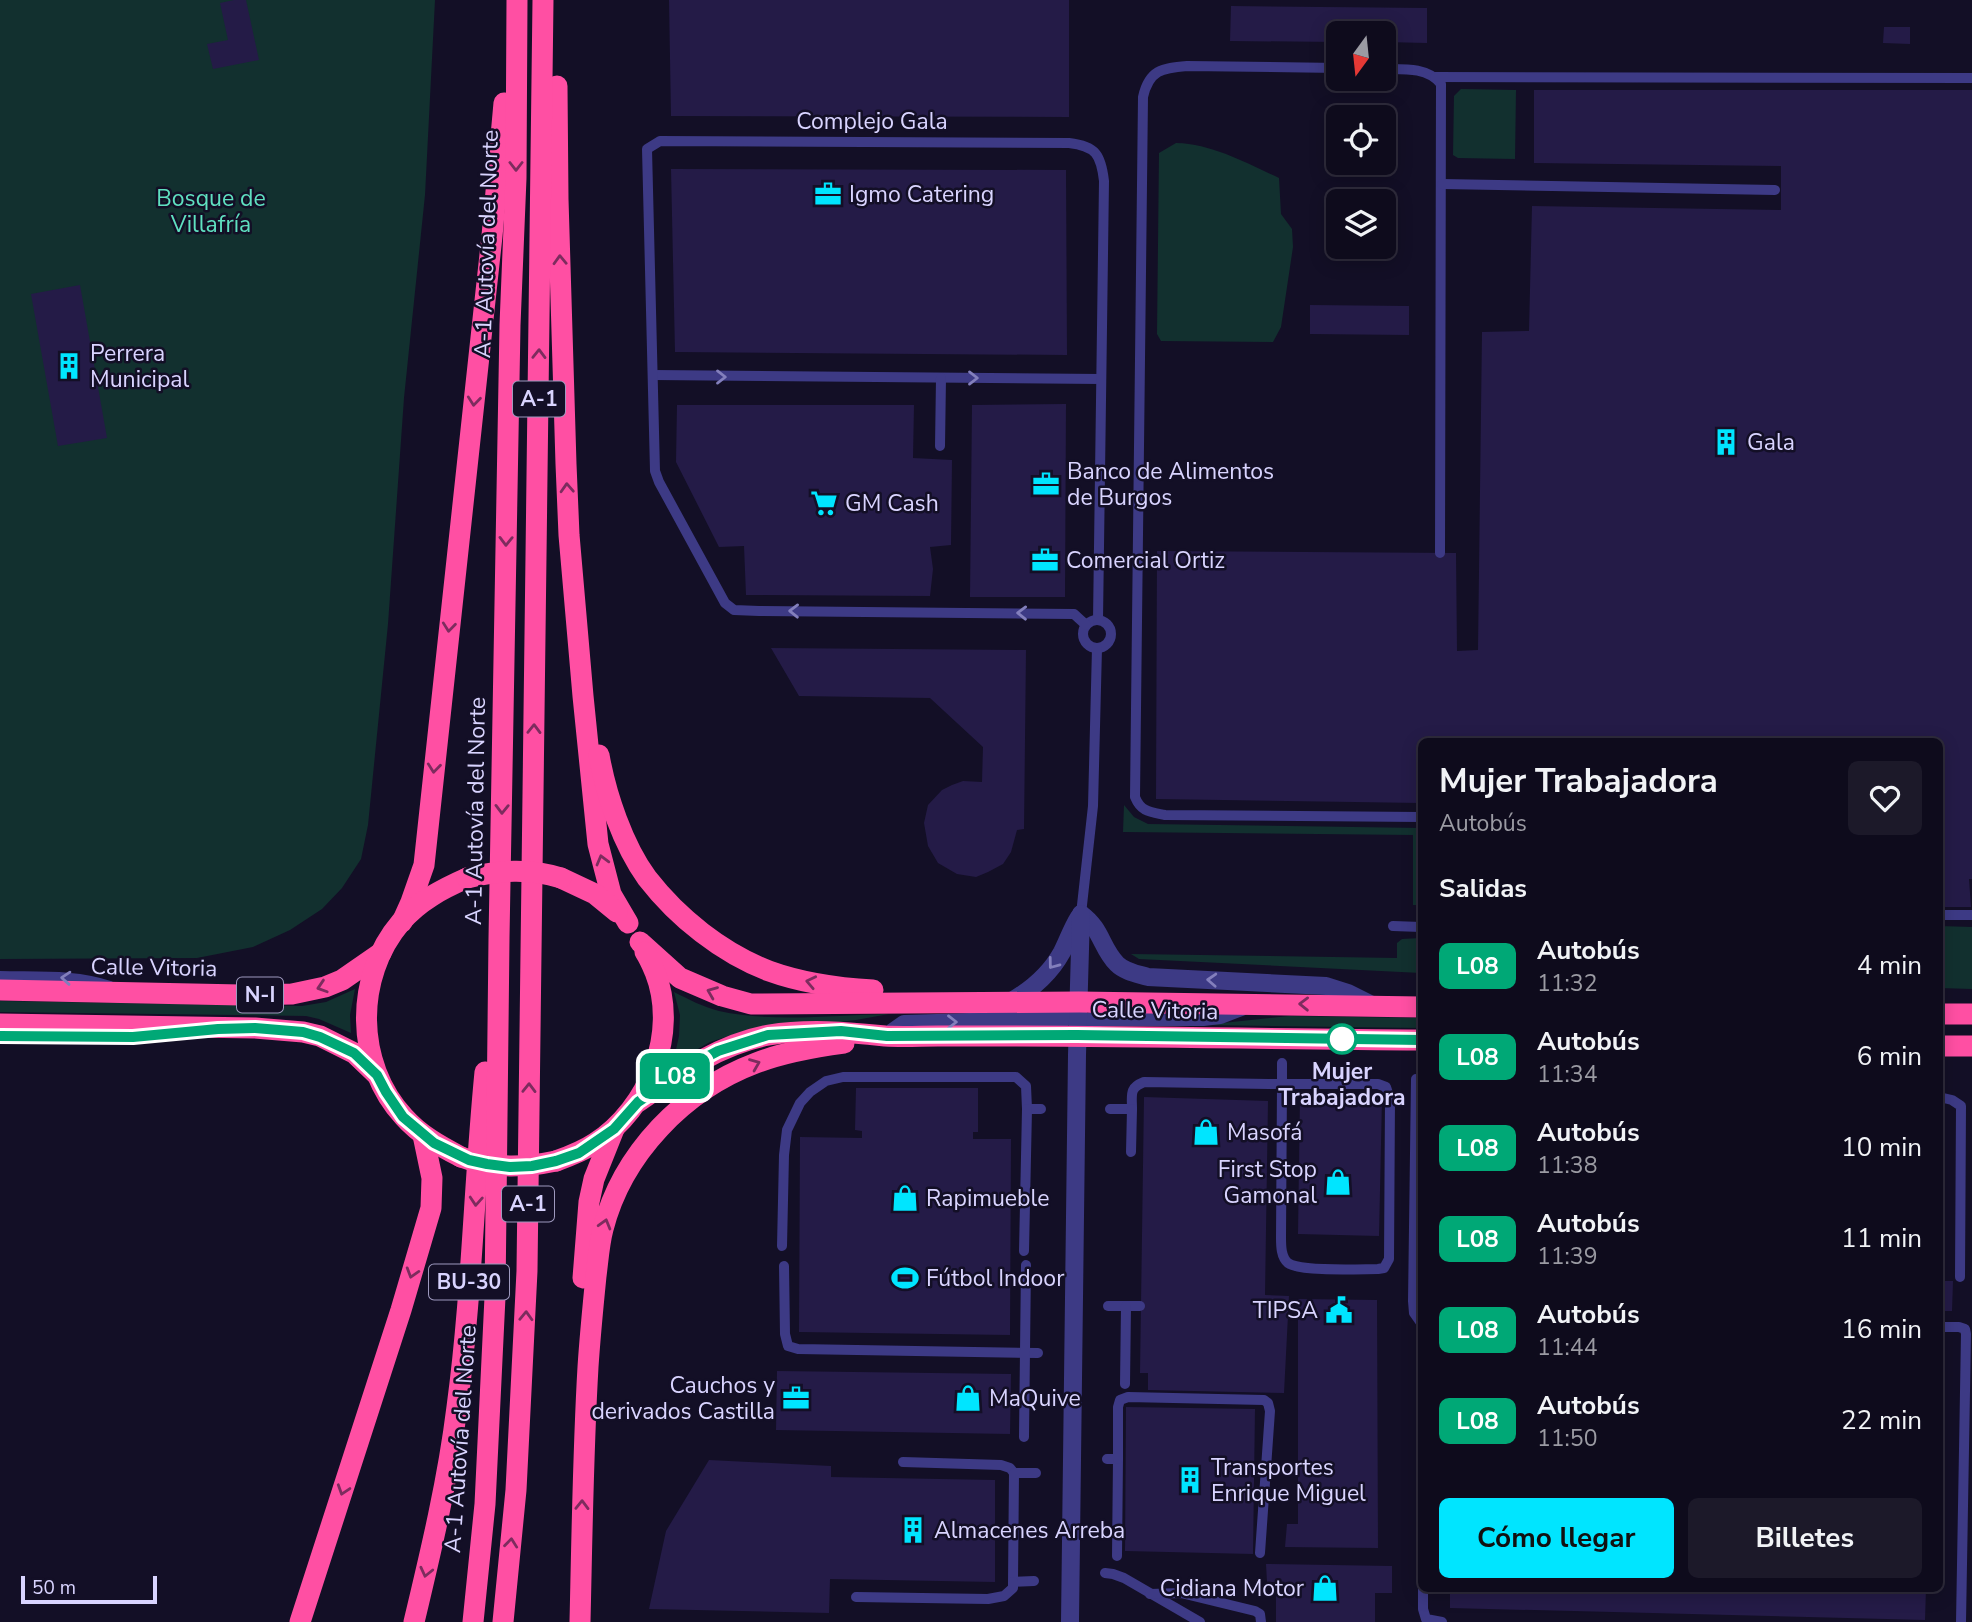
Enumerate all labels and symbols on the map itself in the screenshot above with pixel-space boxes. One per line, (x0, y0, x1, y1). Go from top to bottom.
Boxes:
north arrow (1326, 21, 1396, 91)
street label: Complejo Gala (796, 106, 948, 137)
street label: A-1 Autovía del Norte (467, 129, 506, 359)
one-way arrow (508, 161, 524, 172)
office icon: Igmo Catering (813, 179, 843, 209)
place label: Igmo Catering (849, 179, 994, 210)
park label: Bosque de Villafría (156, 183, 266, 240)
one-way arrow (552, 255, 567, 266)
place label: Perrera Municipal (90, 338, 190, 395)
one-way arrow (532, 349, 547, 360)
building icon: Perrera Municipal (54, 351, 84, 381)
one-way arrow (717, 369, 727, 385)
one-way arrow (969, 370, 979, 386)
road number: A-1 (513, 382, 565, 416)
one-way arrow (467, 396, 482, 407)
building icon: Gala (1711, 427, 1741, 457)
place label: Gala (1747, 427, 1795, 458)
place label: Banco de Alimentos de Burgos (1067, 456, 1274, 513)
office icon: Banco de Alimentos de Burgos (1031, 469, 1061, 499)
one-way arrow (560, 482, 575, 493)
supermarket icon: GM Cash (809, 488, 839, 518)
place label: GM Cash (845, 488, 939, 519)
one-way arrow (499, 535, 514, 546)
office icon: Comercial Ortiz (1030, 545, 1060, 575)
place label: Comercial Ortiz (1066, 545, 1225, 576)
one-way arrow (789, 603, 799, 619)
one-way arrow (1016, 605, 1027, 621)
one-way arrow (441, 621, 456, 633)
street label: A-1 Autovía del Norte (458, 697, 493, 926)
one-way arrow (526, 723, 542, 734)
one-way arrow (427, 763, 442, 774)
one-way arrow (494, 804, 509, 815)
one-way arrow (596, 855, 610, 867)
street label: Calle Vitoria (90, 951, 218, 984)
one-way arrow (1049, 956, 1061, 969)
one-way arrow (60, 971, 71, 986)
one-way arrow (1206, 973, 1217, 988)
one-way arrow (805, 975, 817, 990)
road number: N-I (237, 978, 283, 1012)
one-way arrow (317, 979, 329, 993)
one-way arrow (707, 986, 720, 1000)
street label: Calle Vitoria (1091, 994, 1219, 1027)
one-way arrow (1298, 997, 1309, 1012)
one-way arrow (947, 1014, 957, 1030)
marker: Mujer Trabajadora (1327, 1024, 1357, 1054)
line badge: L08 (635, 1053, 715, 1099)
place label: Mujer Trabajadora (1278, 1056, 1406, 1113)
one-way arrow (748, 1058, 760, 1072)
one-way arrow (521, 1082, 537, 1093)
shop icon: Masofá (1191, 1117, 1221, 1147)
place label: Masofá (1227, 1117, 1302, 1148)
place label: First Stop Gamonal (1218, 1154, 1317, 1211)
shop icon: First Stop Gamonal (1323, 1167, 1353, 1197)
shop icon: Rapimueble (890, 1183, 920, 1213)
place label: Rapimueble (926, 1183, 1049, 1214)
road number: A-1 (502, 1186, 554, 1222)
one-way arrow (469, 1196, 484, 1207)
one-way arrow (597, 1218, 611, 1230)
sports icon: Fútbol Indoor (890, 1263, 920, 1293)
place label: Fútbol Indoor (926, 1263, 1065, 1294)
road number: BU-30 (429, 1264, 509, 1300)
one-way arrow (406, 1267, 421, 1279)
place label: TIPSA (1253, 1295, 1318, 1326)
public building icon: TIPSA (1324, 1295, 1354, 1325)
one-way arrow (518, 1310, 533, 1321)
street label: A-1 Autovía del Norte (437, 1324, 484, 1554)
place label: Cauchos y derivados Castilla (591, 1370, 775, 1427)
office icon: Cauchos y derivados Castilla (781, 1383, 811, 1413)
shop icon: MaQuive (953, 1383, 983, 1413)
place label: MaQuive (989, 1383, 1081, 1414)
place label: Transportes Enrique Miguel (1211, 1452, 1366, 1509)
building icon: Transportes Enrique Miguel (1175, 1465, 1205, 1495)
one-way arrow (336, 1483, 351, 1495)
one-way arrow (575, 1499, 590, 1510)
building icon: Almacenes Arreba (898, 1515, 928, 1545)
place label: Almacenes Arreba (934, 1515, 1125, 1546)
one-way arrow (503, 1537, 518, 1548)
one-way arrow (420, 1566, 434, 1578)
scale bar (21, 1573, 158, 1605)
place label: Cidiana Motor (1160, 1573, 1305, 1604)
shop icon: Cidiana Motor (1310, 1573, 1340, 1603)

